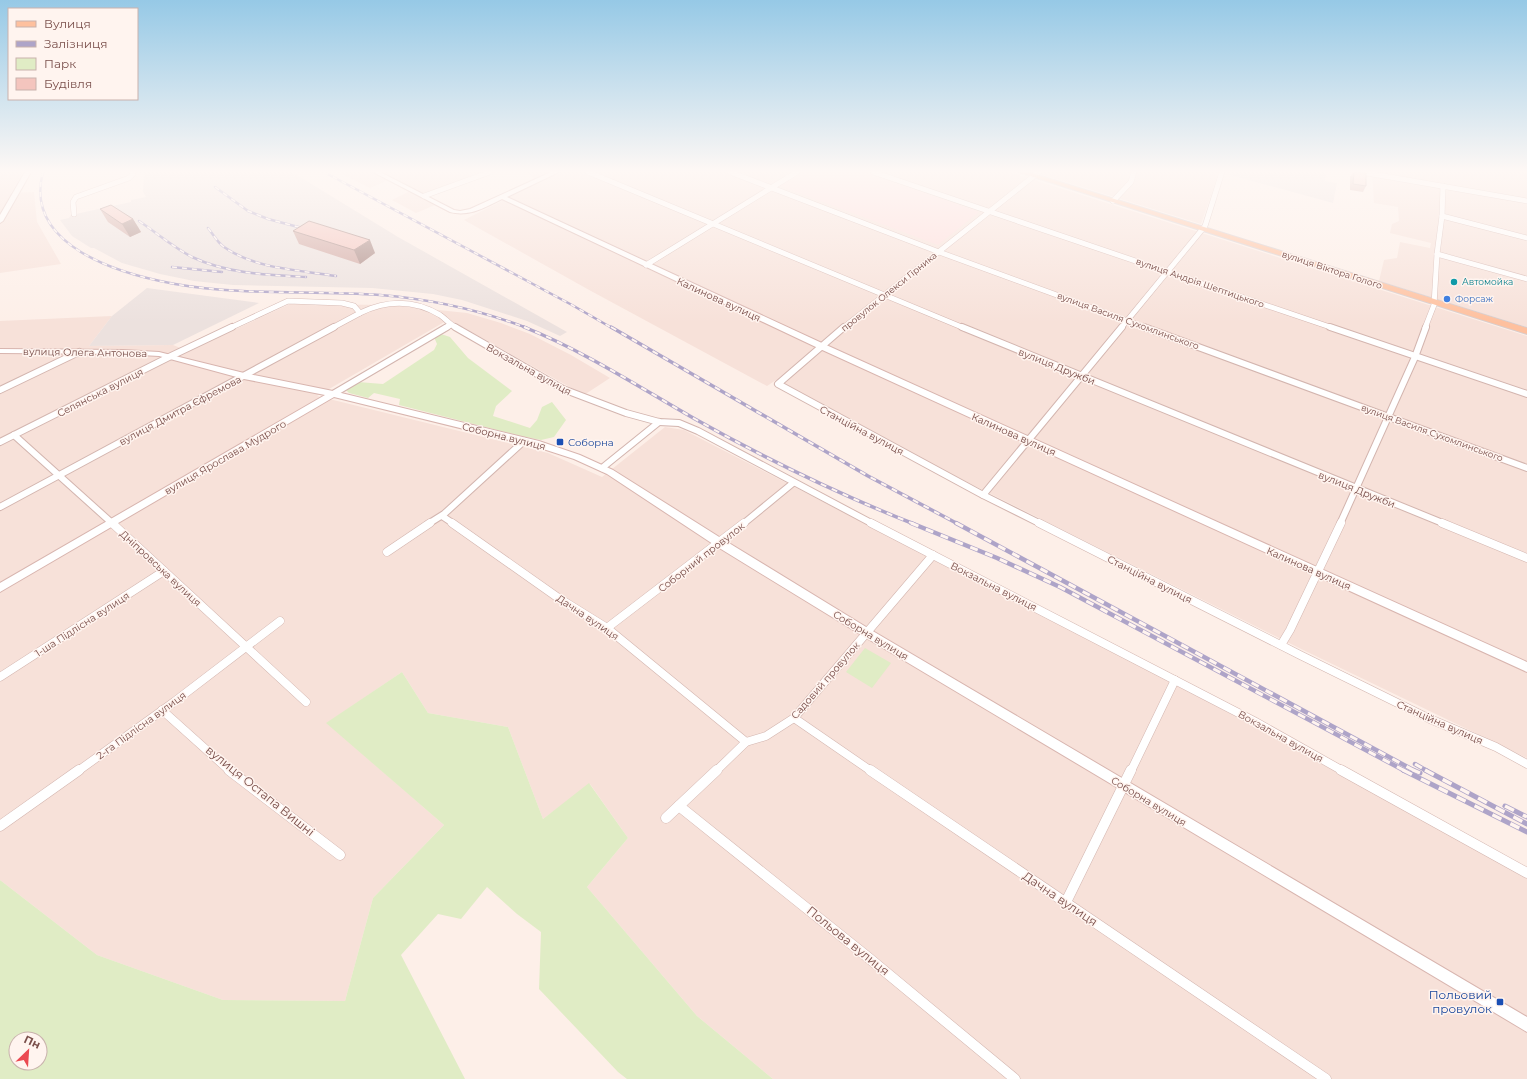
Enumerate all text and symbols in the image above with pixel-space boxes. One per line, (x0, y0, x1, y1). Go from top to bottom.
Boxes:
legend (8, 8, 138, 100)
text: Вулиця (44, 16, 91, 31)
text: Залізниця (44, 36, 108, 51)
text: Парк (44, 56, 76, 71)
text: Будівля (44, 76, 92, 91)
street label: вулиця Віктора Голого (1281, 248, 1384, 291)
street label: провулок Олекси Гірника (839, 250, 939, 334)
street label: вулиця Андрія Шептицького (1135, 255, 1266, 310)
street label: Калинова вулиця (675, 274, 763, 325)
place label: Автомойка (1462, 276, 1513, 287)
marker: Автомойка (1449, 277, 1459, 287)
street label: вулиця Василя Сухомлинського (1056, 290, 1201, 351)
place label: Форсаж (1455, 293, 1493, 304)
marker: Форсаж (1442, 294, 1452, 304)
street label: Вокзальна вулиця (484, 341, 574, 398)
street label: вулиця Олега Антонова (23, 345, 147, 360)
street label: вулиця Дружби (1016, 345, 1097, 388)
street label: Селянська вулиця (55, 365, 146, 420)
street label: вулиця Дмитра Єфремова (117, 373, 244, 448)
street label: вулиця Василя Сухомлинського (1360, 402, 1505, 463)
street label: Станційна вулиця (817, 403, 906, 458)
street label: Калинова вулиця (970, 410, 1058, 459)
street label: вулиця Ярослава Мудрого (162, 417, 288, 498)
street label: Соборна вулиця (461, 420, 547, 453)
place label: Соборна (568, 436, 614, 449)
marker: Соборна (555, 437, 565, 447)
street label: вулиця Дружби (1316, 468, 1397, 511)
street label: Соборний провулок (655, 519, 747, 595)
street label: Дніпровська вулиця (117, 527, 204, 609)
street label: Калинова вулиця (1265, 544, 1353, 593)
street label: Станційна вулиця (1105, 552, 1194, 606)
street label: Вокзальна вулиця (948, 559, 1039, 614)
street label: 1-ша Підлісна вулиця (33, 589, 132, 660)
street label: Дачна вулиця (554, 592, 621, 643)
street label: Соборна вулиця (831, 608, 911, 663)
street label: Садовий провулок (788, 639, 863, 722)
street label: 2-га Підлісна вулиця (94, 689, 189, 762)
street label: Станційна вулиця (1394, 698, 1485, 747)
street label: Вокзальна вулиця (1236, 708, 1326, 765)
street label: вулиця Остапа Вишні (203, 742, 318, 839)
street label: Соборна вулиця (1109, 774, 1189, 829)
street label: Дачна вулиця (1020, 868, 1101, 929)
street label: Польова вулиця (804, 903, 893, 979)
place label: Польовий провулок (1429, 987, 1492, 1016)
marker: Польовий провулок (1495, 997, 1505, 1007)
north arrow (8, 1031, 48, 1071)
text: Пн (22, 1032, 43, 1052)

